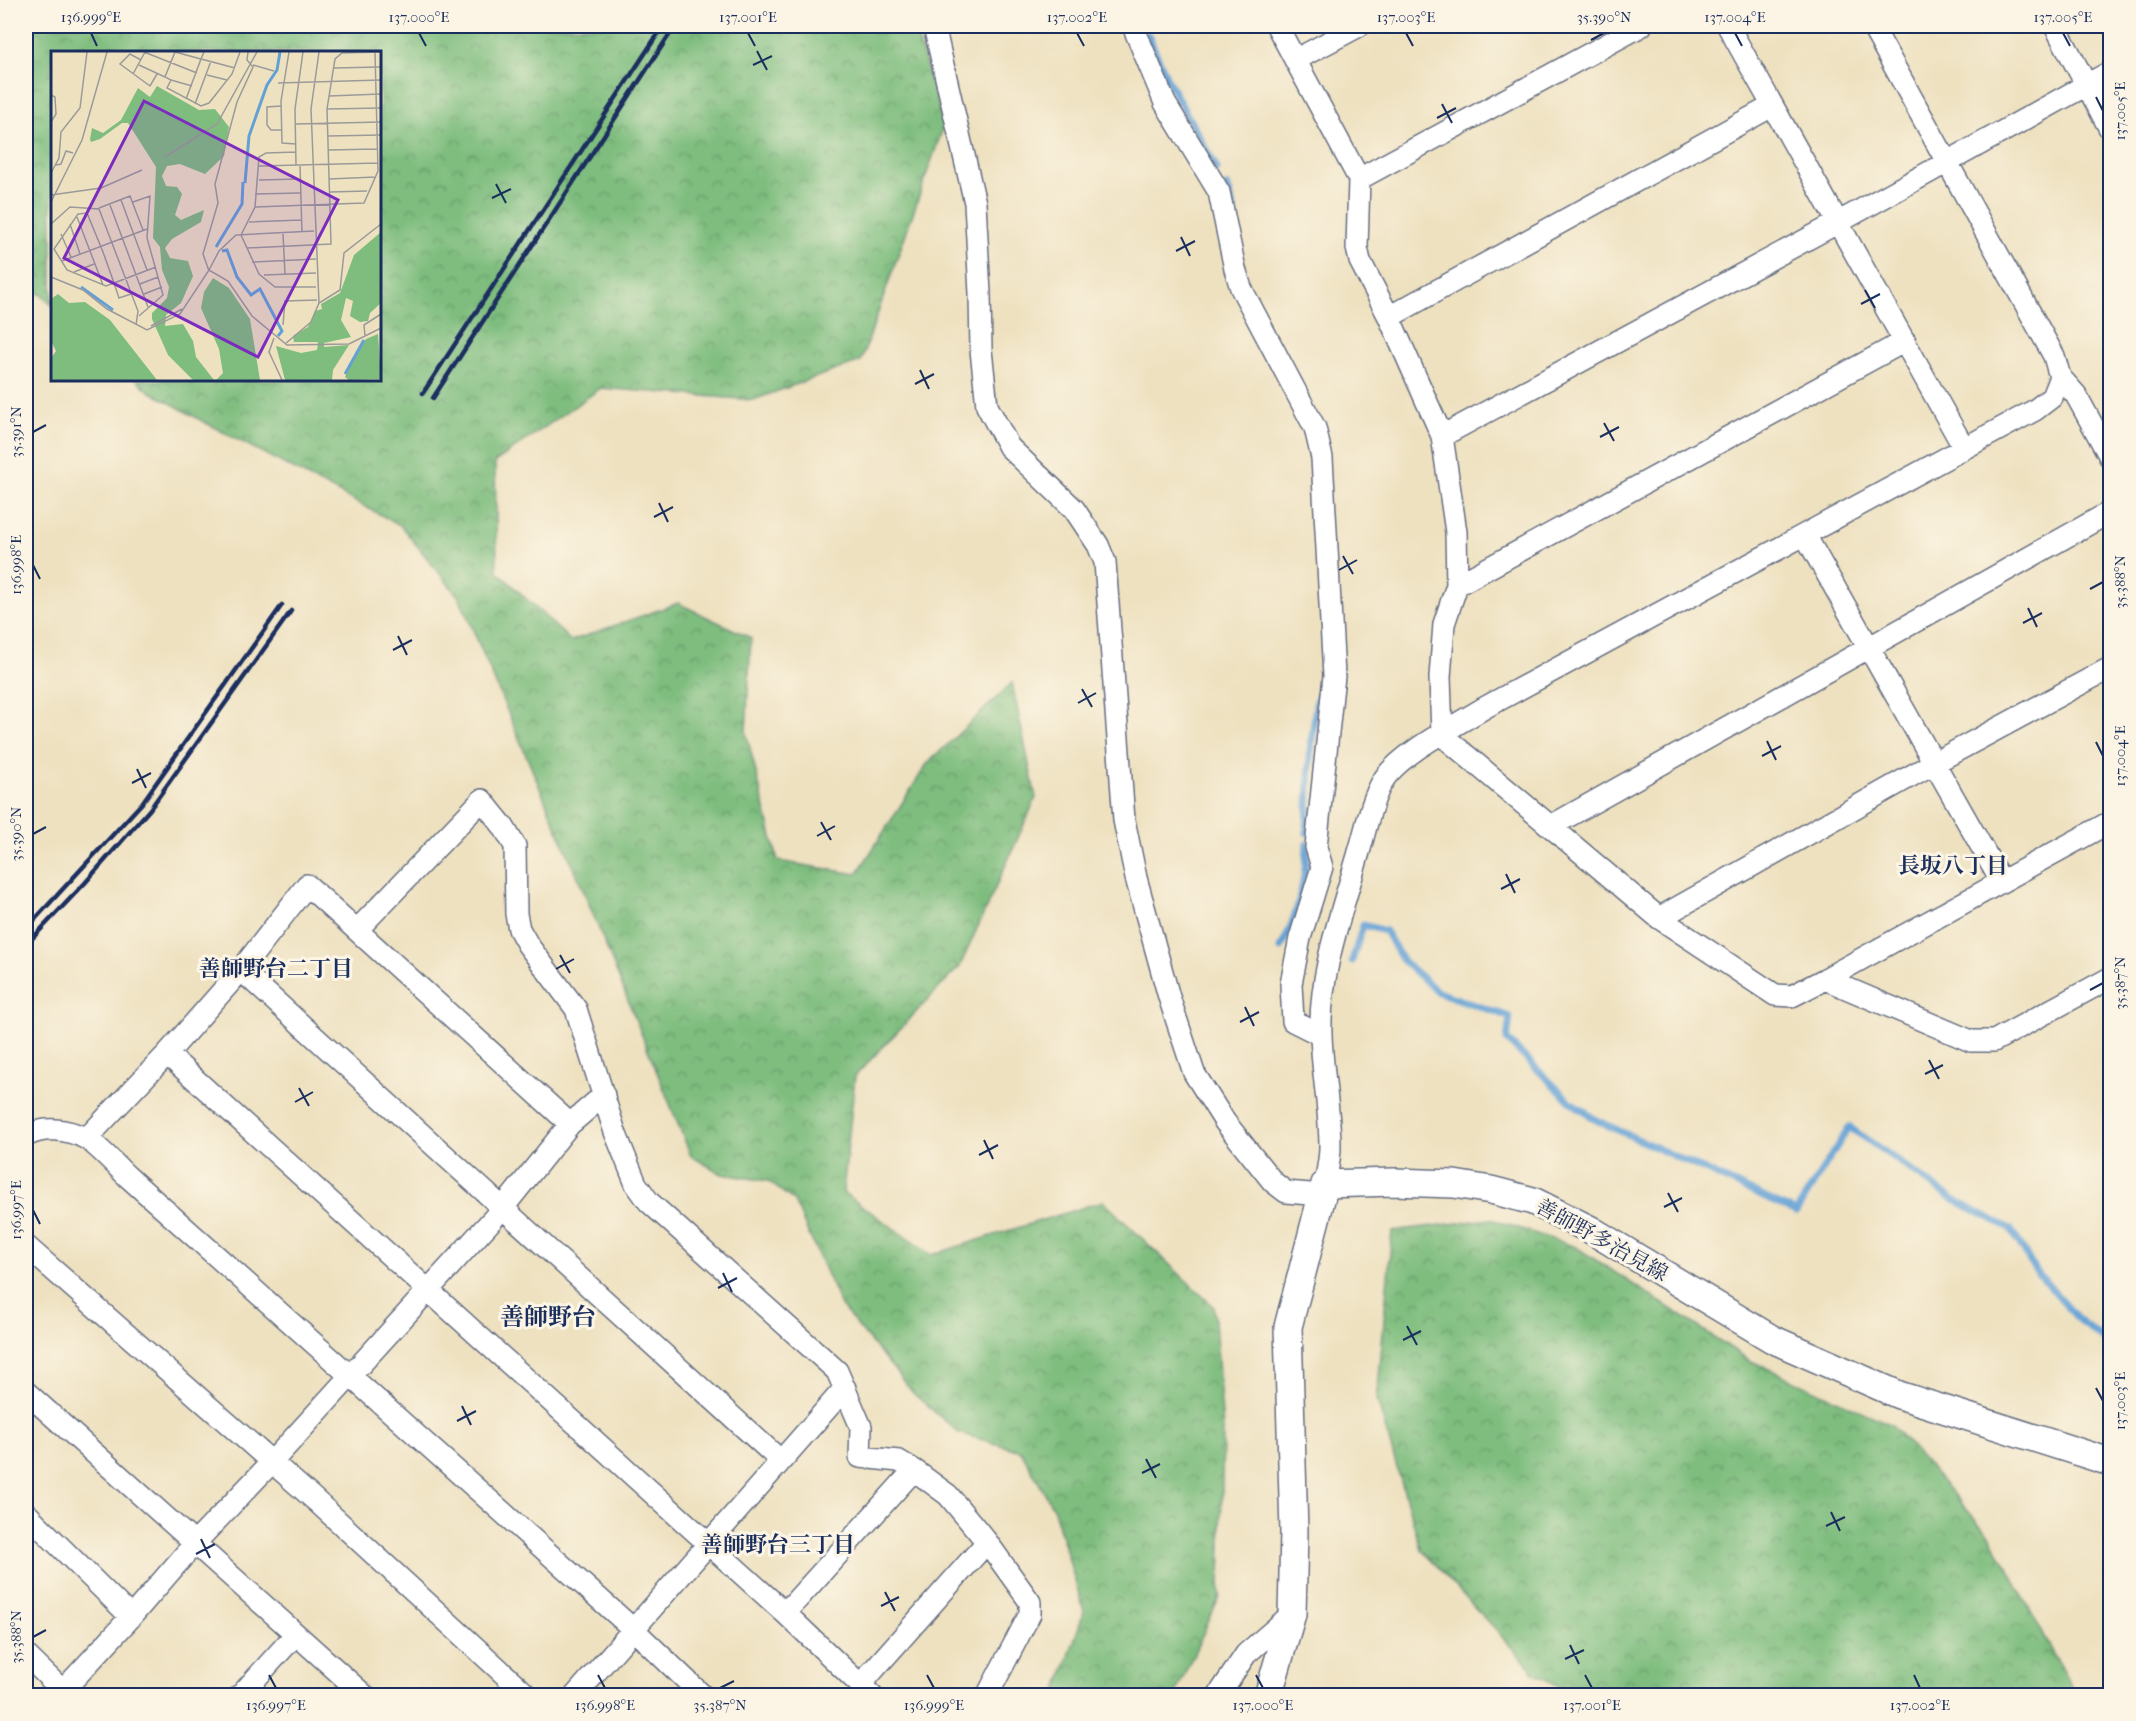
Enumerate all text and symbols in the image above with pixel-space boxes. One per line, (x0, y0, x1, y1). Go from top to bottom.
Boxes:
text: 136.999°E (61, 8, 121, 26)
text: 137.000°E (389, 8, 449, 26)
text: 137.001°E (719, 8, 777, 26)
text: 137.002°E (1047, 8, 1107, 26)
text: 137.003°E (1377, 8, 1435, 26)
text: 35.390°N (1577, 8, 1632, 26)
text: 137.004°E (1704, 8, 1766, 26)
text: 137.005°E (2033, 8, 2093, 26)
inset map (51, 51, 381, 381)
text: 137.005°E (2111, 81, 2129, 141)
text: 35.391°N (7, 406, 25, 458)
text: 136.998°E (7, 535, 25, 595)
text: 35.388°N (2111, 555, 2129, 609)
text: 137.004°E (2111, 725, 2129, 787)
text: 35.390°N (7, 806, 25, 861)
district label: 長坂八丁目 (1898, 853, 2008, 879)
district label: 善師野台二丁目 (199, 956, 353, 982)
text: 35.387°N (2111, 956, 2129, 1010)
text: 136.997°E (7, 1180, 25, 1240)
street label: 善師野多治見線 (1532, 1194, 1672, 1286)
district label: 善師野台 (500, 1303, 596, 1331)
text: 137.003°E (2111, 1372, 2129, 1430)
district label: 善師野台三丁目 (701, 1532, 855, 1558)
text: 35.388°N (7, 1610, 25, 1664)
text: 136.997°E (246, 1696, 306, 1714)
text: 136.998°E (575, 1696, 635, 1714)
text: 35.387°N (693, 1696, 747, 1714)
text: 136.999°E (904, 1696, 964, 1714)
text: 137.000°E (1233, 1696, 1293, 1714)
text: 137.001°E (1563, 1696, 1621, 1714)
text: 137.002°E (1890, 1696, 1950, 1714)

